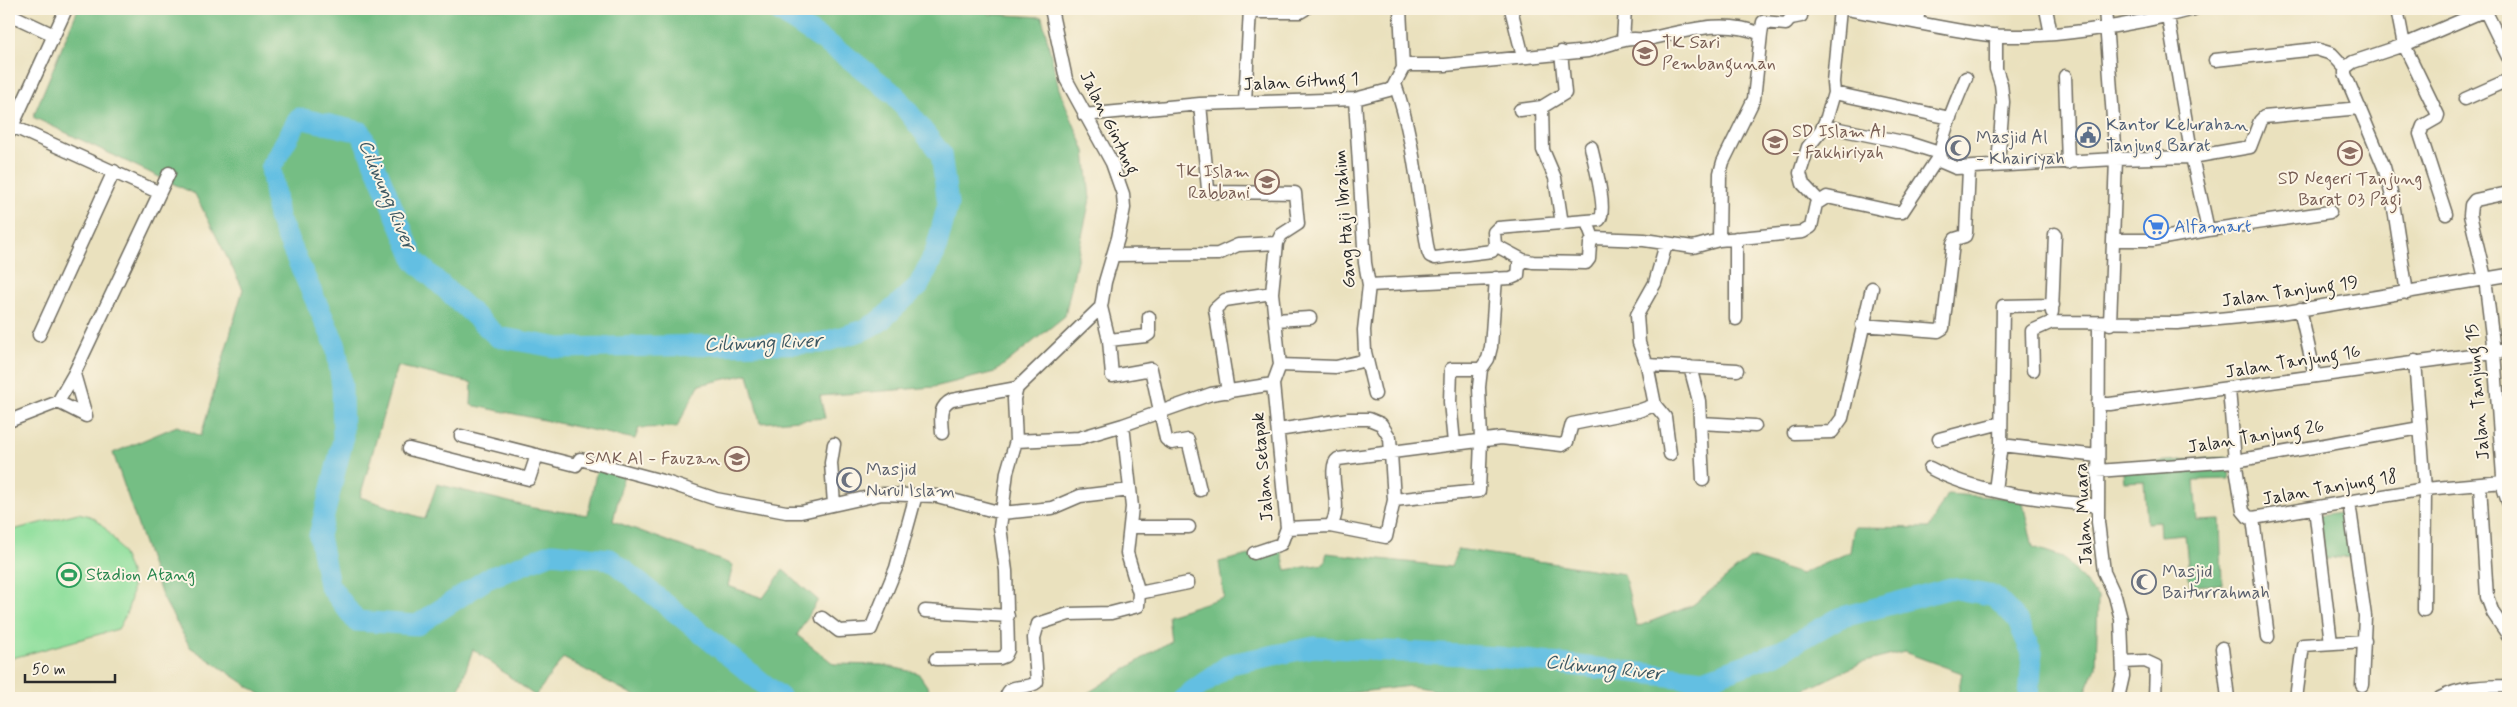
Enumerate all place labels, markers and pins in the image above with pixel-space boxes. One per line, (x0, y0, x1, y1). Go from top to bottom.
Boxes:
place label: TK Sari Pembangunan (1662, 31, 1776, 78)
school or university icon: TK Sari Pembangunan (1632, 40, 1658, 66)
place label: Kantor Kelurahan Tanjung Barat (2106, 113, 2248, 160)
place label: SD Islam Al - Fakhiriyah (1792, 120, 1885, 165)
public building icon: Kantor Kelurahan Tanjung Barat (2075, 122, 2101, 148)
place label: Masjid Al - Khairiyah (1976, 126, 2065, 171)
school or university icon: SD Islam Al - Fakhiriyah (1762, 129, 1788, 155)
mosque icon: Masjid Al - Khairiyah (1945, 135, 1971, 161)
school or university icon: SD Negeri Tanjung Barat 03 Pagi (2337, 140, 2363, 166)
place label: TK Islam Rabbani (1176, 160, 1250, 205)
place label: SD Negeri Tanjung Barat 03 Pagi (2278, 167, 2422, 214)
school or university icon: TK Islam Rabbani (1254, 169, 1280, 195)
supermarket icon: Alfamart (2143, 214, 2169, 240)
place label: Alfamart (2174, 215, 2252, 239)
school or university icon: SMK Al - Fauzan (724, 446, 750, 472)
place label: SMK Al - Fauzan (585, 447, 720, 471)
place label: Masjid Nurul Islam (866, 458, 955, 503)
mosque icon: Masjid Nurul Islam (836, 467, 862, 493)
place label: Masjid Baiturrahmah (2162, 560, 2270, 605)
sports icon: Stadion Atang (56, 562, 82, 588)
place label: Stadion Atang (86, 563, 195, 587)
mosque icon: Masjid Baiturrahmah (2131, 569, 2157, 595)

